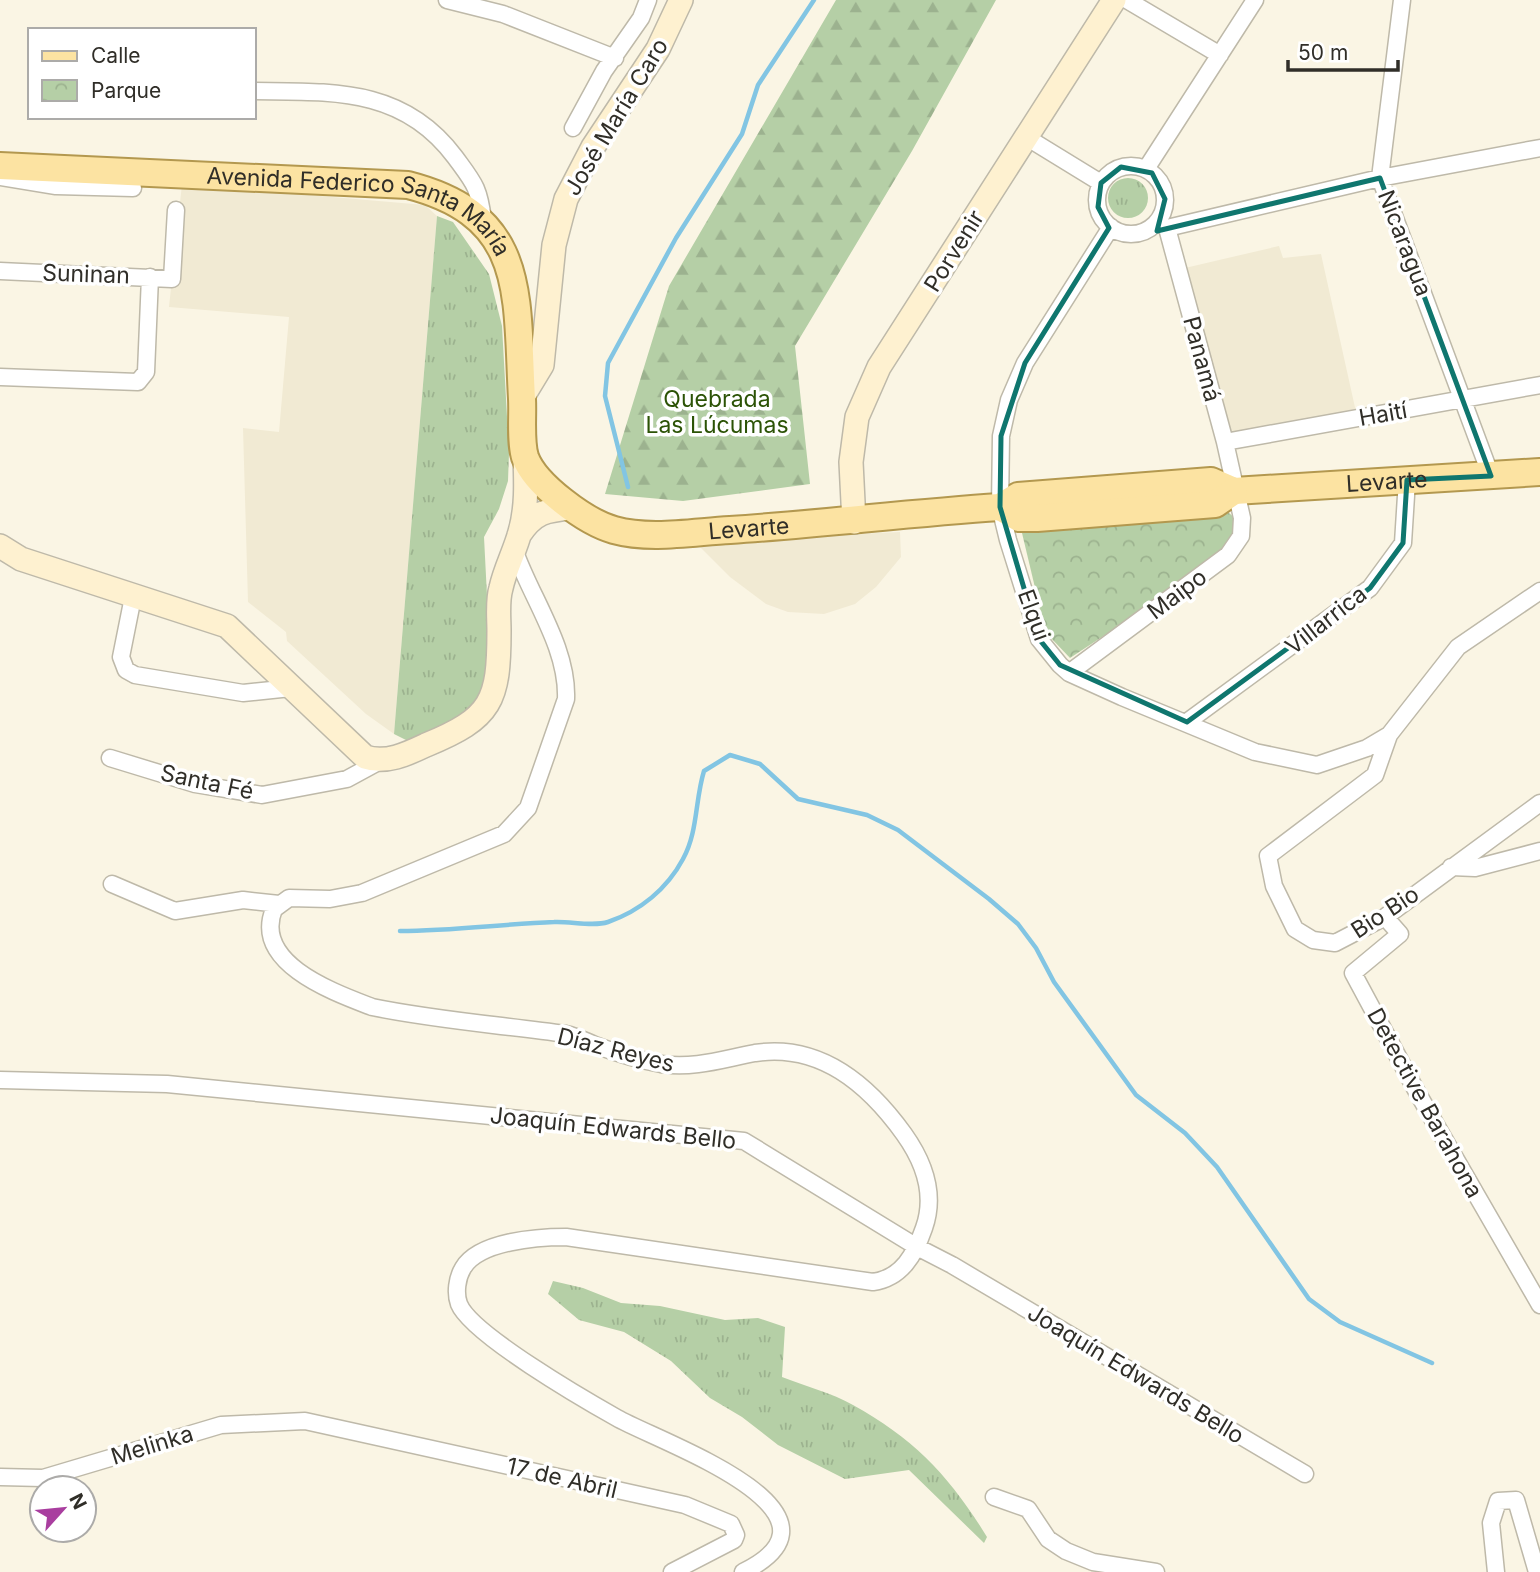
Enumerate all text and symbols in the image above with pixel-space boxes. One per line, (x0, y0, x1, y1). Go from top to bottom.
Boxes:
legend (28, 28, 256, 119)
scale bar (1288, 28, 1398, 72)
street label: José María Caro (558, 33, 674, 201)
text: 50 m (1298, 40, 1348, 65)
text: Calle (91, 43, 141, 68)
text: Parque (91, 78, 161, 103)
street label: Avenida Federico Santa María (206, 162, 516, 261)
street label: Nicaragua (1372, 186, 1438, 300)
street label: Porvenir (918, 205, 990, 297)
street label: Suninan (42, 258, 130, 290)
street label: Panamá (1177, 313, 1227, 405)
park label: Quebrada Las Lúcumas (645, 385, 789, 439)
street label: Haití (1357, 396, 1410, 432)
street label: Levarte (1345, 465, 1428, 498)
street label: Levarte (707, 511, 790, 546)
street label: Maipo (1142, 563, 1212, 625)
street label: Villarrica (1280, 580, 1372, 660)
street label: Elqui (1012, 585, 1056, 645)
street label: Santa Fé (158, 758, 256, 806)
street label: Bio Bio (1346, 880, 1424, 944)
street label: Detective Barahona (1361, 1003, 1489, 1203)
street label: Díaz Reyes (555, 1022, 677, 1078)
street label: Joaquín Edwards Bello (489, 1101, 737, 1155)
street label: Joaquín Edwards Bello (1023, 1298, 1249, 1450)
street label: Melinka (108, 1419, 196, 1471)
street label: 17 de Abril (504, 1452, 620, 1504)
north arrow (28, 1474, 98, 1544)
text: N (64, 1490, 91, 1513)

